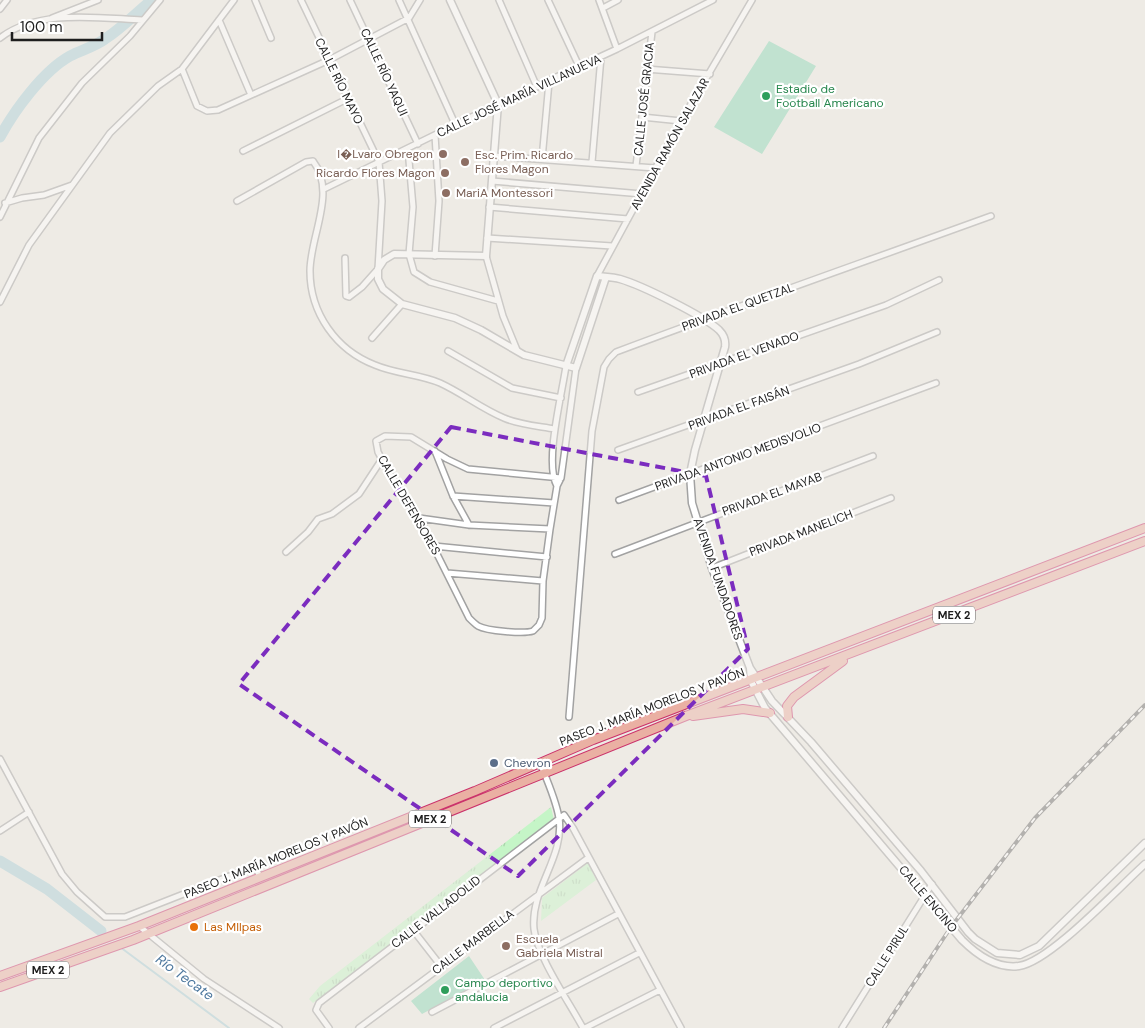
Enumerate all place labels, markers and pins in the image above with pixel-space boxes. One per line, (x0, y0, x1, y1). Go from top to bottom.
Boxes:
place label: Estadio de Football Americano (776, 81, 884, 111)
marker: Estadio de Football Americano (760, 90, 772, 102)
place label: I�Lvaro Obregon (337, 146, 433, 162)
place label: Esc. Prim. Ricardo Flores Magon (475, 147, 573, 177)
marker: I�Lvaro Obregon (437, 148, 449, 160)
marker: Esc. Prim. Ricardo Flores Magon (459, 156, 471, 168)
place label: Ricardo Flores Magon (316, 165, 435, 181)
marker: Ricardo Flores Magon (439, 167, 451, 179)
place label: MariA Montessori (456, 185, 553, 201)
marker: MariA Montessori (440, 187, 452, 199)
place label: Chevron (504, 755, 551, 771)
marker: Chevron (488, 757, 500, 769)
place label: Las MIlpas (204, 919, 262, 935)
marker: Las MIlpas (188, 921, 200, 933)
place label: Escuela Gabriela Mistral (516, 931, 603, 961)
marker: Escuela Gabriela Mistral (500, 940, 512, 952)
place label: Campo deportivo andalucia (455, 975, 553, 1005)
marker: Campo deportivo andalucia (439, 984, 451, 996)

